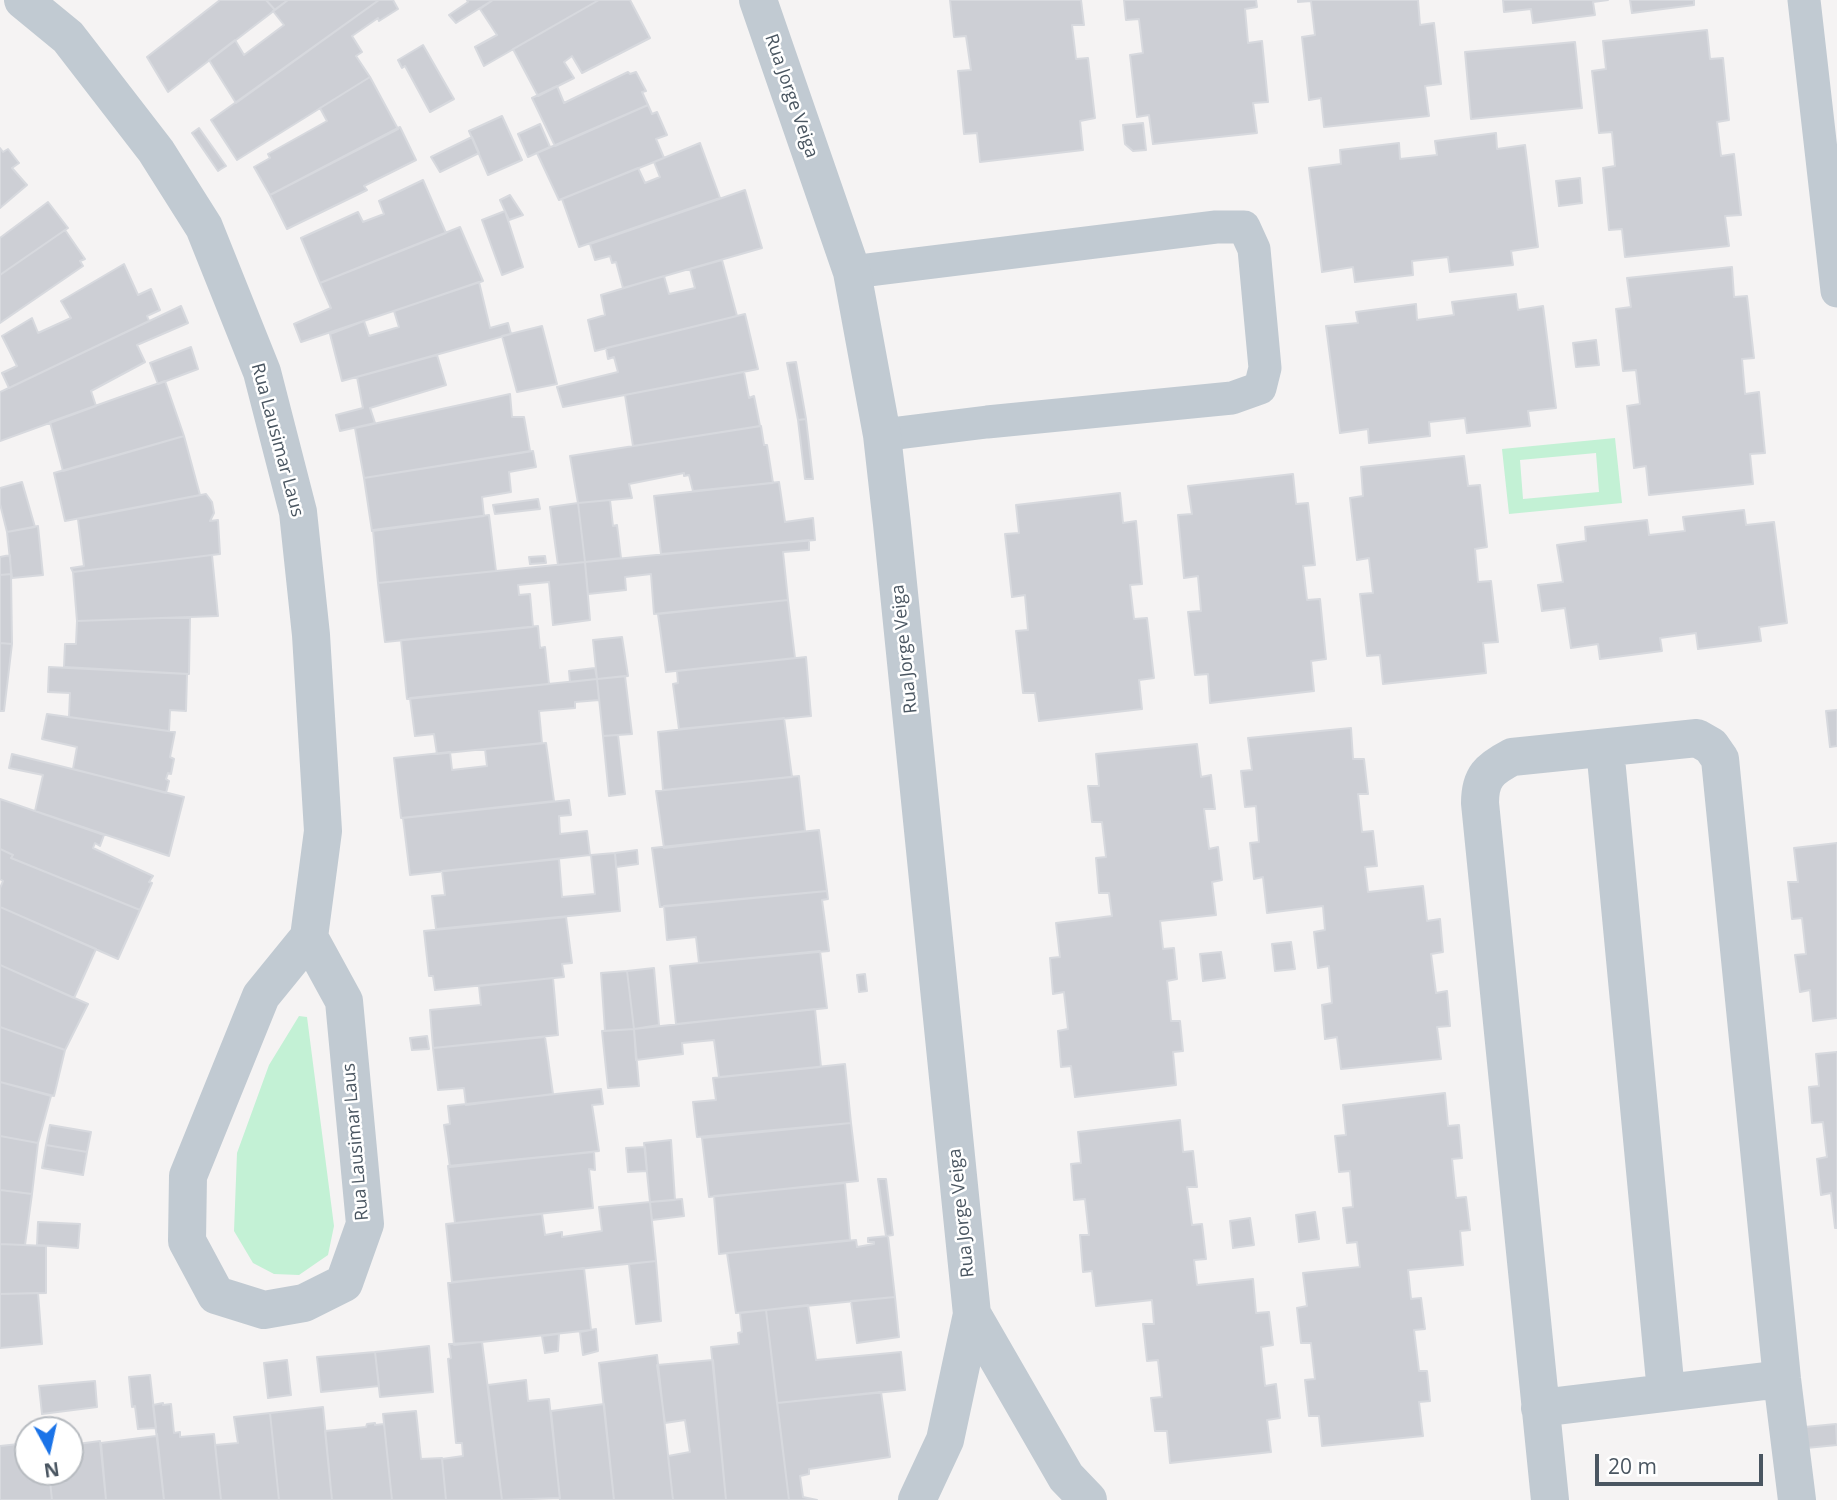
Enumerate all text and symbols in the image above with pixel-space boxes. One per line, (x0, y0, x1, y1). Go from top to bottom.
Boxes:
street label: Rua Jorge Veiga (760, 31, 822, 161)
street label: Rua Lausimar Laus (246, 361, 308, 519)
street label: Rua Jorge Veiga (887, 583, 923, 715)
street label: Rua Lausimar Laus (338, 1062, 374, 1222)
street label: Rua Jorge Veiga (944, 1147, 980, 1279)
north arrow (14, 1416, 84, 1486)
scale bar (1599, 1440, 1767, 1484)
text: 20 m (1608, 1452, 1657, 1480)
text: N (42, 1456, 61, 1484)

